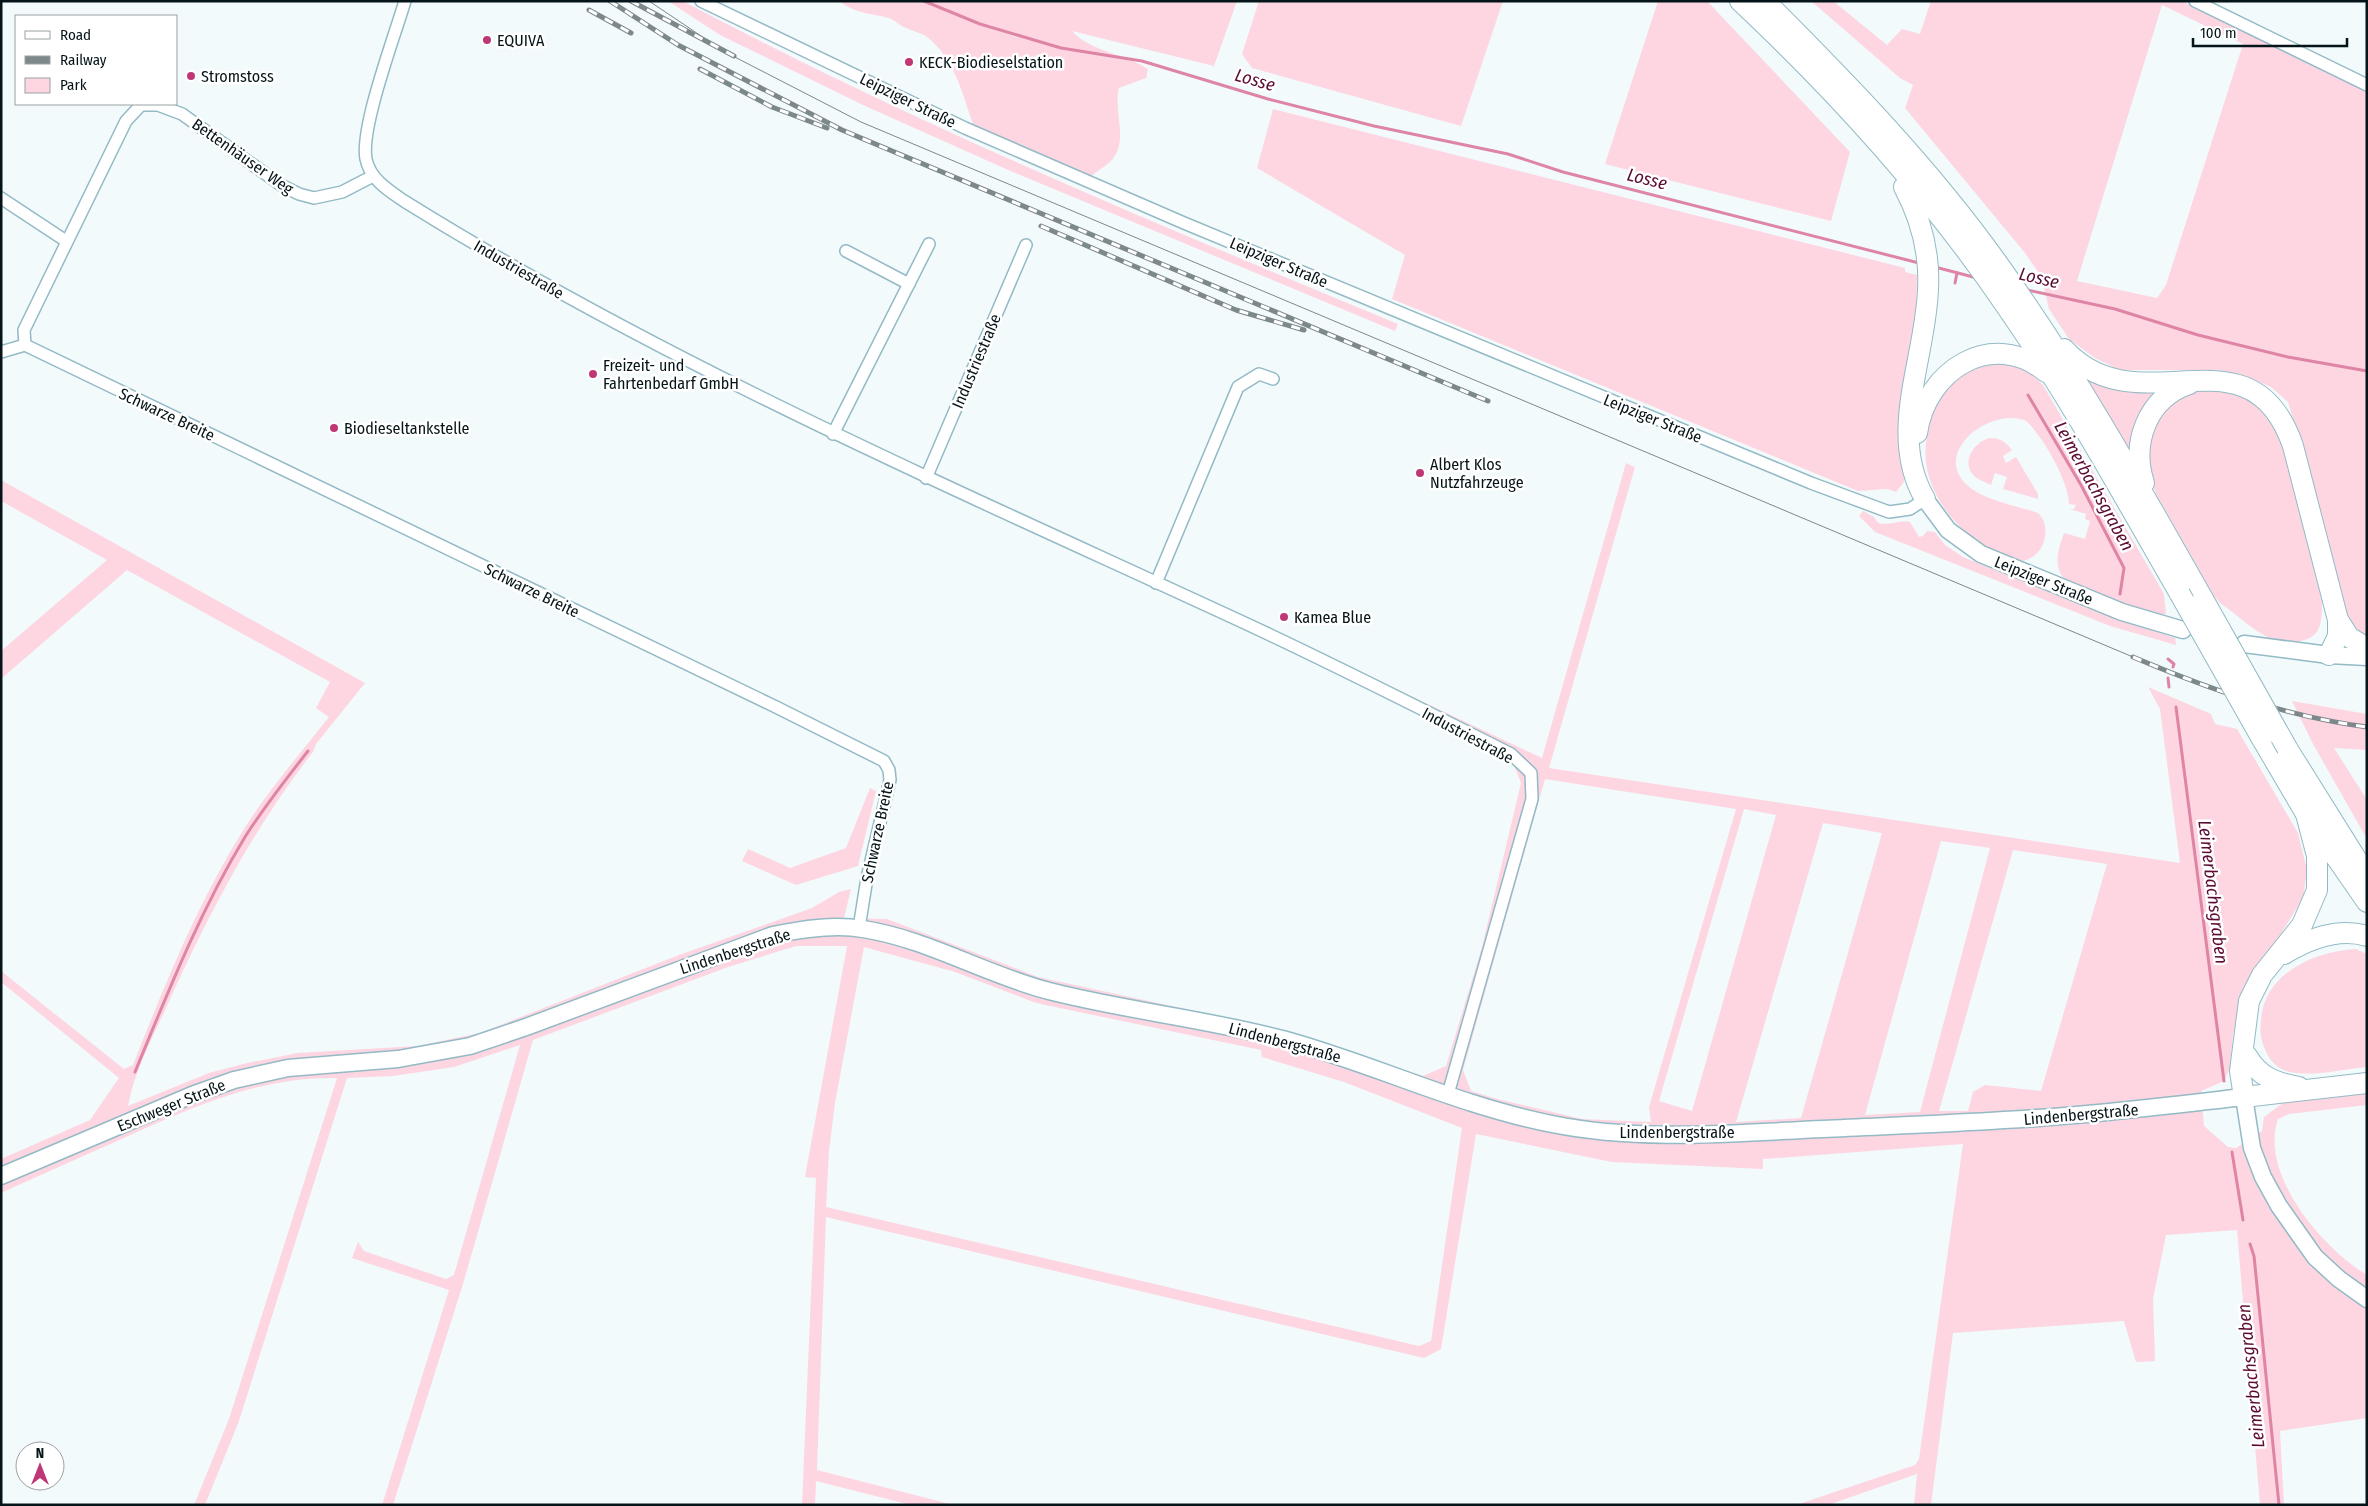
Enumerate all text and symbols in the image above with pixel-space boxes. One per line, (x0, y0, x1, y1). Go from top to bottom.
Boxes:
legend (15, 15, 178, 105)
scale bar (2193, 15, 2347, 47)
text: 100 m (2200, 24, 2237, 42)
text: Road (60, 26, 91, 44)
place label: EQUIVA (497, 31, 545, 50)
marker: EQUIVA (481, 34, 493, 46)
text: Railway (60, 51, 107, 69)
place label: KECK-Biodieselstation (919, 53, 1063, 72)
marker: KECK-Biodieselstation (903, 56, 915, 68)
water label: Losse (1232, 64, 1278, 96)
place label: Stromstoss (201, 67, 274, 86)
street label: Leipziger Straße (857, 69, 959, 132)
marker: Stromstoss (185, 70, 197, 82)
text: Park (60, 76, 87, 94)
street label: Bettenhäuser Weg (188, 114, 297, 199)
water label: Losse (1625, 163, 1670, 195)
street label: Leipziger Straße (1227, 233, 1331, 292)
street label: Industriestraße (470, 236, 567, 303)
water label: Losse (2017, 263, 2062, 293)
street label: Industriestraße (948, 311, 1005, 411)
place label: Freizeit- und Fahrtenbedarf GmbH (603, 356, 739, 393)
marker: Freizeit- und Fahrtenbedarf GmbH (587, 368, 599, 380)
street label: Schwarze Breite (116, 384, 218, 445)
street label: Leipziger Straße (1601, 390, 1705, 447)
water label: Leimerbachsgraben (2049, 417, 2139, 555)
place label: Biodieseltankstelle (344, 419, 470, 438)
marker: Biodieseltankstelle (328, 422, 340, 434)
place label: Albert Klos Nutzfahrzeuge (1430, 455, 1524, 492)
marker: Albert Klos Nutzfahrzeuge (1414, 467, 1426, 479)
street label: Leipziger Straße (1992, 552, 2096, 609)
street label: Schwarze Breite (481, 559, 582, 622)
place label: Kamea Blue (1294, 608, 1371, 627)
marker: Kamea Blue (1278, 611, 1290, 623)
street label: Industriestraße (1419, 703, 1517, 767)
street label: Schwarze Breite (857, 779, 898, 885)
water label: Leimerbachsgraben (2193, 819, 2233, 965)
street label: Lindenbergstraße (677, 925, 793, 978)
street label: Lindenbergstraße (1227, 1018, 1343, 1067)
street label: Eschweger Straße (114, 1075, 228, 1136)
street label: Lindenbergstraße (2023, 1100, 2139, 1129)
street label: Lindenbergstraße (1619, 1123, 1735, 1142)
water label: Leimerbachsgraben (2233, 1303, 2269, 1449)
north arrow (15, 1441, 65, 1491)
text: N (36, 1445, 44, 1462)

